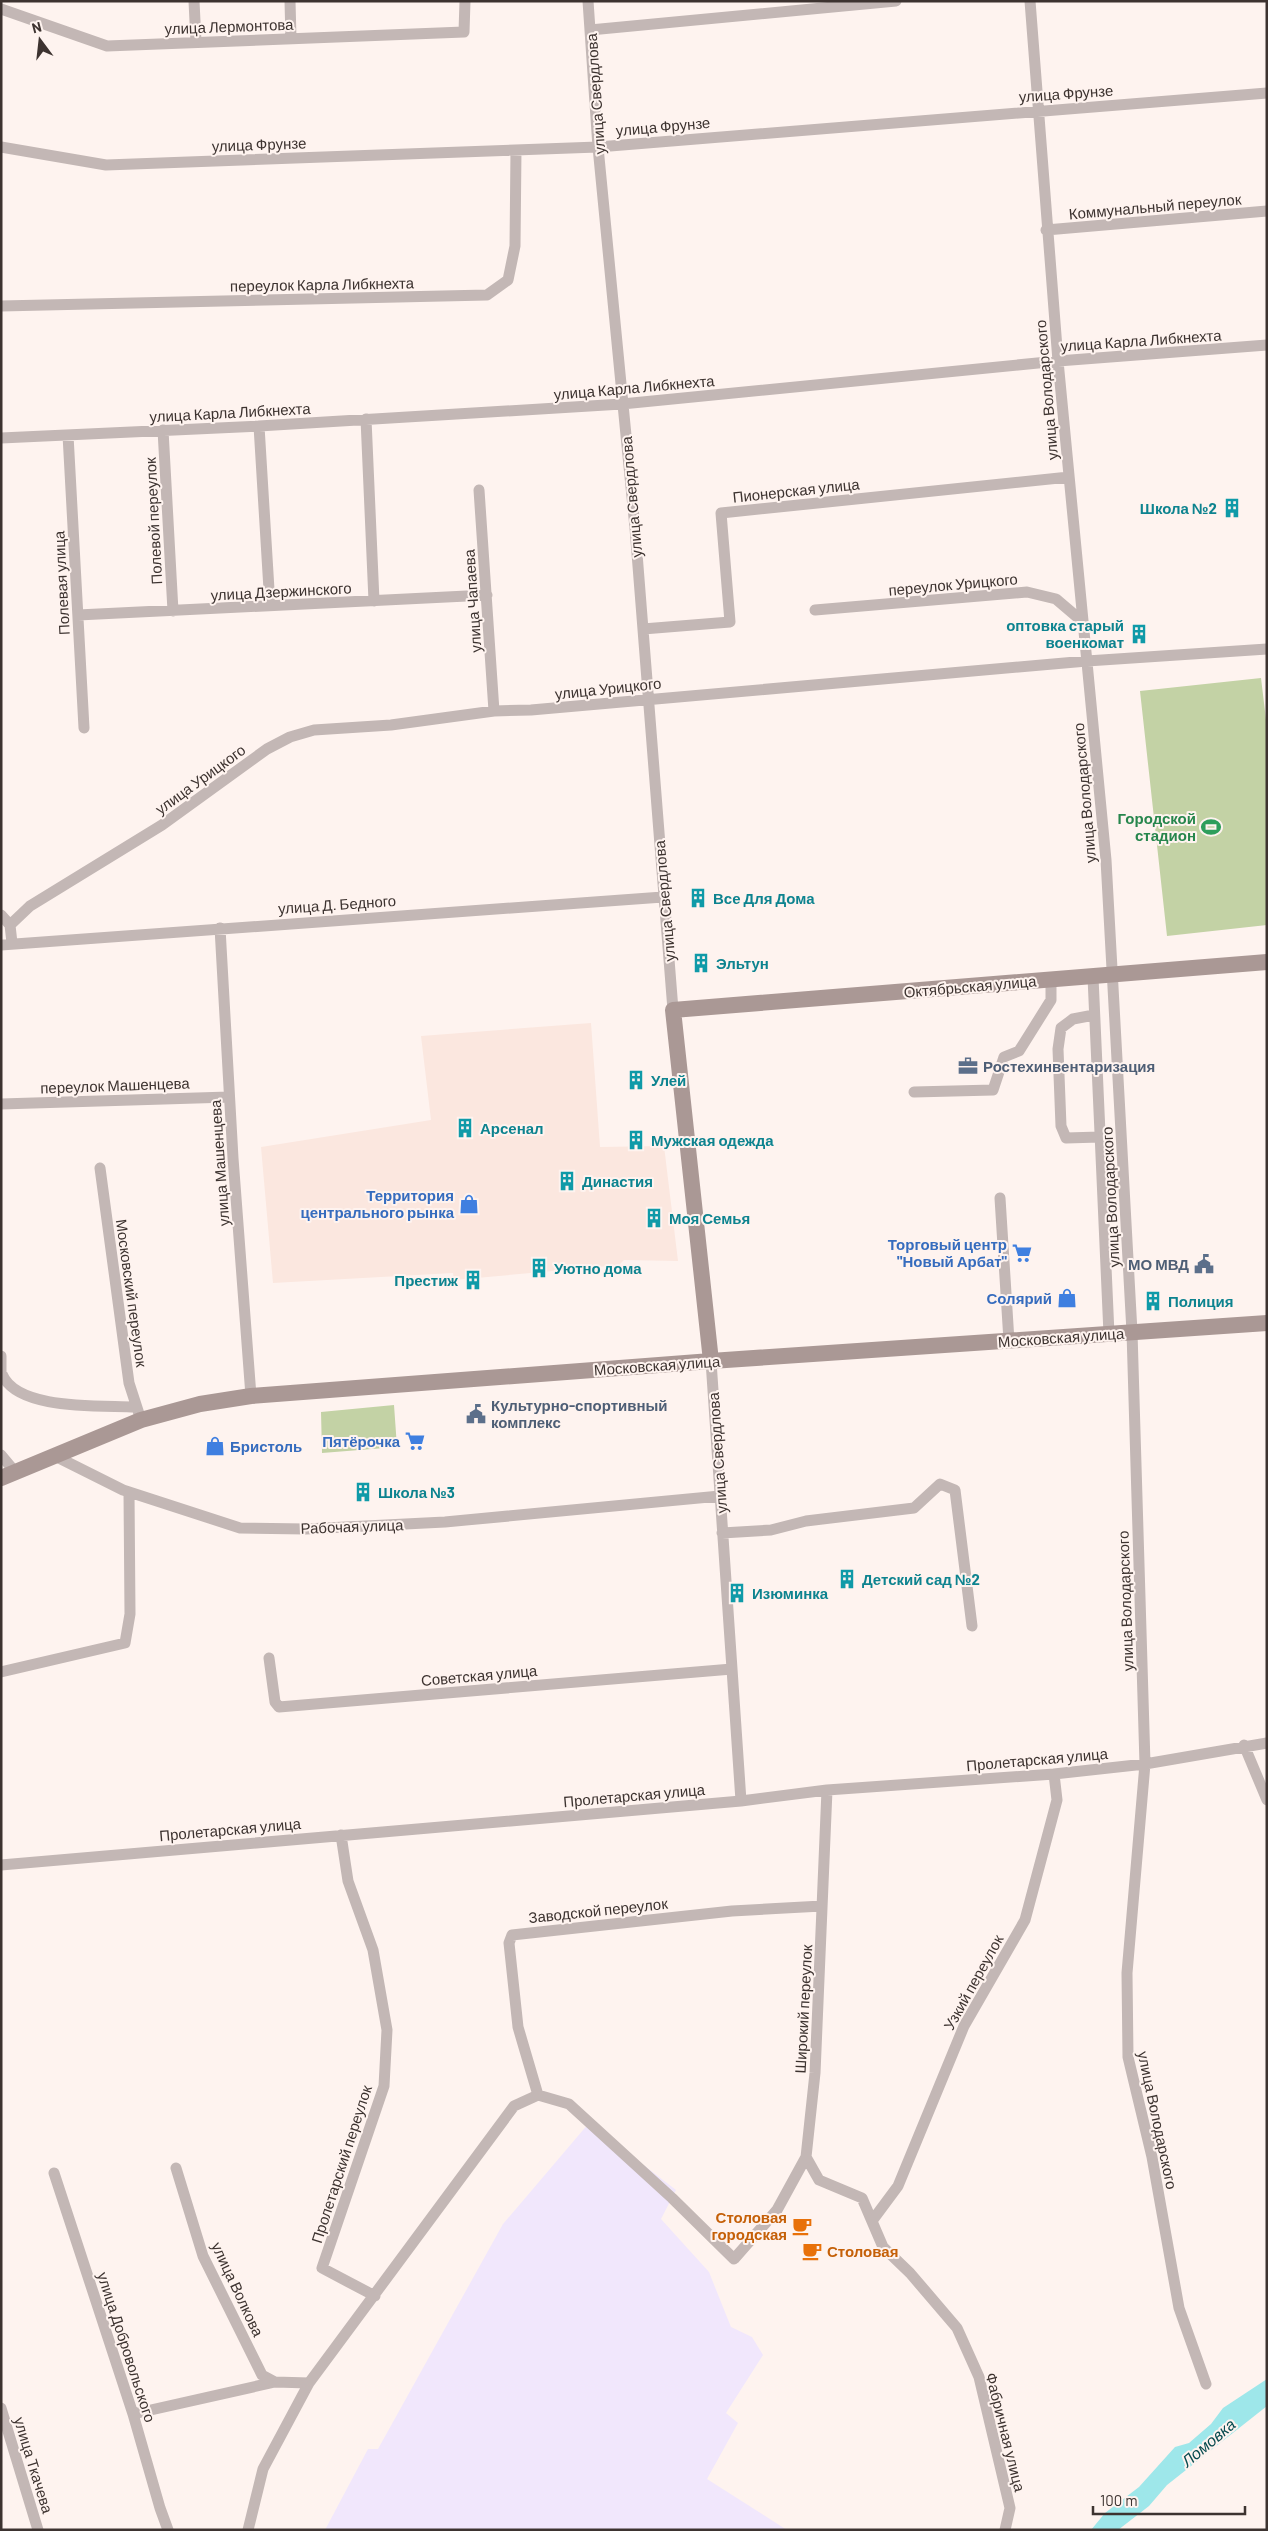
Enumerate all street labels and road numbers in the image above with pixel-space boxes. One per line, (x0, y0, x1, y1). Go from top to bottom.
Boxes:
street label: улица Лермонтова (164, 15, 294, 37)
street label: улица Свердлова (582, 32, 608, 155)
street label: улица Фрунзе (1018, 81, 1114, 105)
street label: улица Фрунзе (615, 113, 711, 139)
street label: улица Фрунзе (211, 133, 307, 155)
street label: Коммунальный переулок (1068, 189, 1242, 223)
street label: переулок Карла Либкнехта (230, 273, 415, 295)
street label: улица Володарского (1031, 319, 1061, 461)
street label: улица Карла Либкнехта (1060, 325, 1223, 355)
street label: улица Карла Либкнехта (553, 371, 716, 403)
street label: улица Карла Либкнехта (149, 399, 312, 425)
street label: улица Свердлова (617, 435, 645, 558)
street label: Полевой переулок (141, 456, 165, 585)
street label: Пионерская улица (732, 474, 861, 506)
street label: Полевая улица (49, 530, 73, 636)
street label: улица Чапаева (459, 548, 485, 653)
street label: переулок Урицкого (888, 569, 1018, 599)
street label: улица Дзержинского (210, 578, 352, 604)
street label: улица Урицкого (554, 673, 662, 703)
street label: улица Володарского (1069, 722, 1099, 864)
street label: улица Урицкого (151, 740, 249, 818)
street label: улица Свердлова (650, 839, 678, 962)
street label: улица Д. Бедного (277, 891, 397, 917)
street label: Октябрьская улица (903, 971, 1038, 1001)
street label: переулок Машенцева (40, 1073, 191, 1097)
street label: улица Машенцева (206, 1098, 232, 1227)
street label: улица Володарского (1097, 1126, 1123, 1268)
street label: Московский переулок (113, 1218, 151, 1369)
street label: Московская улица (997, 1324, 1125, 1350)
street label: Московская улица (593, 1352, 721, 1378)
street label: улица Свердлова (704, 1391, 730, 1514)
street label: Рабочая улица (300, 1515, 404, 1537)
street label: улица Володарского (1114, 1530, 1136, 1672)
street label: Советская улица (420, 1661, 539, 1689)
street label: Пролетарская улица (965, 1744, 1109, 1774)
street label: Пролетарская улица (562, 1780, 706, 1810)
street label: Пролетарская улица (158, 1814, 302, 1844)
street label: Заводской переулок (527, 1894, 669, 1926)
street label: Узкий переулок (939, 1931, 1007, 2033)
street label: Широкий переулок (791, 1944, 815, 2074)
street label: улица Володарского (1135, 2049, 1181, 2191)
street label: Пролетарский переулок (307, 2082, 375, 2245)
street label: улица Волкова (208, 2239, 268, 2340)
street label: улица Добровольского (94, 2270, 160, 2424)
street label: Фабричная улица (983, 2371, 1030, 2494)
street label: улица Ткачева (11, 2415, 57, 2516)

